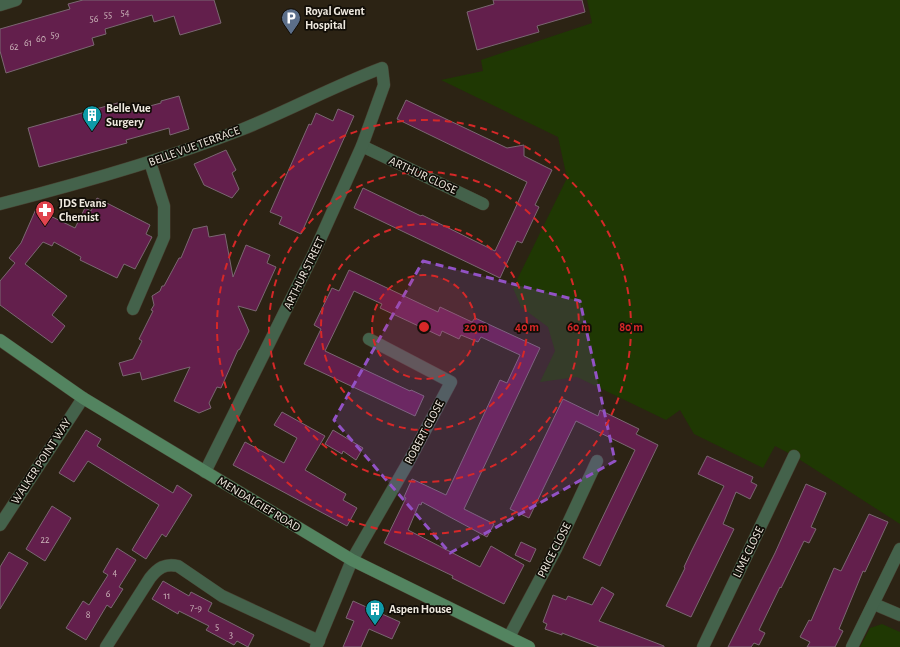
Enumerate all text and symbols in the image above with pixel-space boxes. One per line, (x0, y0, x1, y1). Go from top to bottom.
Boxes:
place label: Royal Gwent Hospital (305, 5, 365, 31)
parking icon: Royal Gwent Hospital (280, 7, 302, 35)
house number: 54 (121, 8, 130, 18)
house number: 55 (104, 10, 112, 20)
house number: 56 (90, 14, 99, 24)
house number: 59 (51, 30, 60, 40)
house number: 60 (36, 34, 46, 44)
house number: 61 (24, 38, 32, 48)
house number: 62 (9, 42, 19, 52)
place label: Belle Vue Surgery (106, 102, 151, 129)
building icon: Belle Vue Surgery (81, 104, 103, 132)
street label: BELLE VUE TERRACE (147, 124, 241, 168)
street label: ARTHUR CLOSE (387, 154, 459, 196)
place label: JDS Evans Chemist (59, 197, 107, 223)
pharmacy icon: JDS Evans Chemist (34, 199, 56, 227)
street label: ARTHUR STREET (281, 235, 327, 311)
centre of rings (417, 320, 431, 334)
text: 20 m (464, 321, 488, 333)
text: 40 m (515, 321, 539, 333)
text: 60 m (567, 321, 591, 333)
text: 80 m (619, 321, 643, 333)
street label: ROBERT CLOSE (402, 398, 446, 466)
street label: WALKER POINT WAY (9, 415, 73, 506)
street label: MENDALGIEF ROAD (215, 474, 303, 534)
street label: PRICE CLOSE (535, 520, 573, 579)
street label: LIME CLOSE (730, 524, 766, 579)
house number: 22 (40, 535, 50, 545)
house number: 4 (113, 568, 118, 578)
house number: 6 (106, 589, 111, 599)
house number: 11 (164, 591, 170, 601)
building icon: Aspen House (364, 598, 386, 626)
house number: 7-9 (190, 603, 202, 613)
place label: Aspen House (389, 603, 452, 615)
house number: 8 (86, 610, 91, 620)
house number: 5 (215, 622, 219, 632)
house number: 3 (229, 630, 233, 640)

